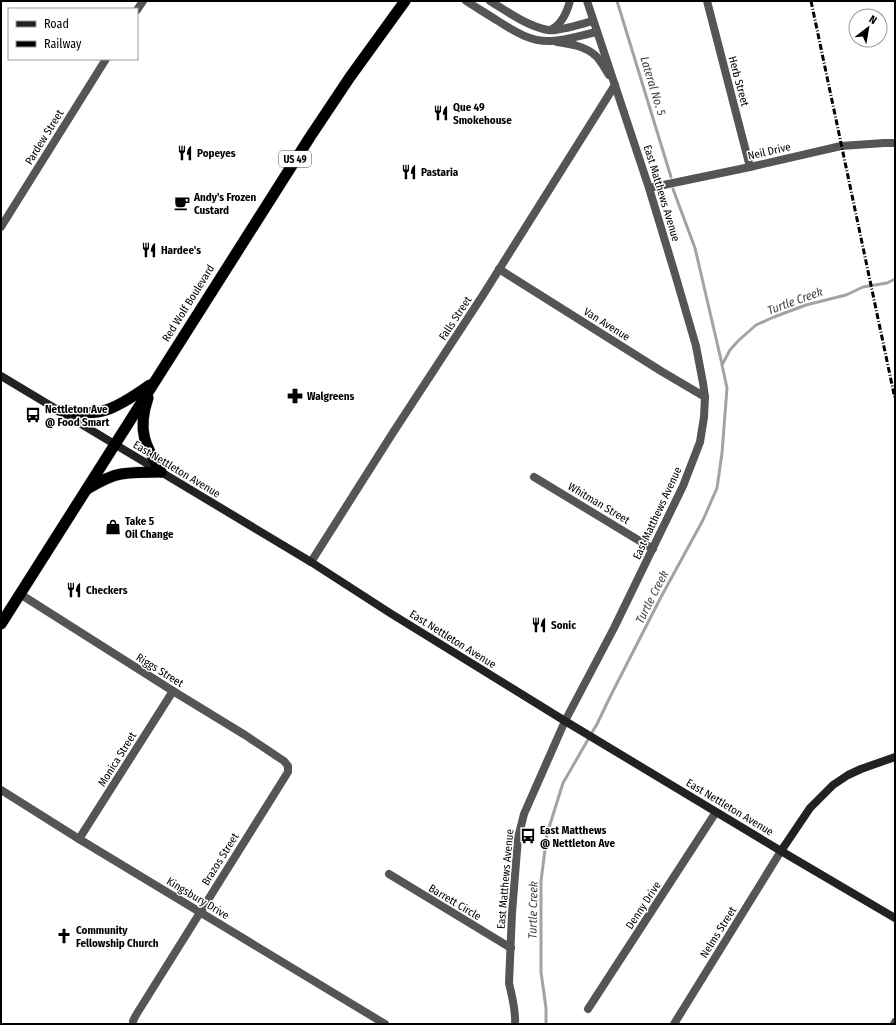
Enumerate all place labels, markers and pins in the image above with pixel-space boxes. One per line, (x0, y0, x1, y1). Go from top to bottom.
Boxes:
place label: Que 49 Smokehouse (453, 101, 512, 127)
restaurant icon: Que 49 Smokehouse (432, 104, 450, 122)
restaurant icon: Popeyes (176, 144, 194, 162)
place label: Popeyes (197, 147, 236, 160)
restaurant icon: Pastaria (400, 163, 418, 181)
place label: Pastaria (421, 166, 459, 179)
place label: Andy's Frozen Custard (193, 191, 256, 217)
cafe icon: Andy's Frozen Custard (173, 194, 191, 212)
restaurant icon: Hardee's (140, 241, 158, 259)
place label: Hardee's (161, 244, 201, 257)
pharmacy icon: Walgreens (286, 387, 304, 405)
place label: Walgreens (307, 390, 355, 403)
place label: Nettleton Ave @ Food Smart (45, 403, 110, 429)
bus stop icon: Nettleton Ave @ Food Smart (24, 406, 42, 424)
place label: Take 5 Oil Change (125, 515, 174, 541)
shop icon: Take 5 Oil Change (104, 518, 122, 536)
restaurant icon: Checkers (65, 581, 83, 599)
place label: Checkers (86, 584, 128, 597)
restaurant icon: Sonic (530, 616, 548, 634)
place label: Sonic (551, 619, 576, 632)
place label: East Matthews @ Nettleton Ave (540, 824, 615, 850)
bus stop icon: East Matthews @ Nettleton Ave (519, 827, 537, 845)
place label: Community Fellowship Church (76, 924, 159, 950)
church icon: Community Fellowship Church (55, 927, 73, 945)

